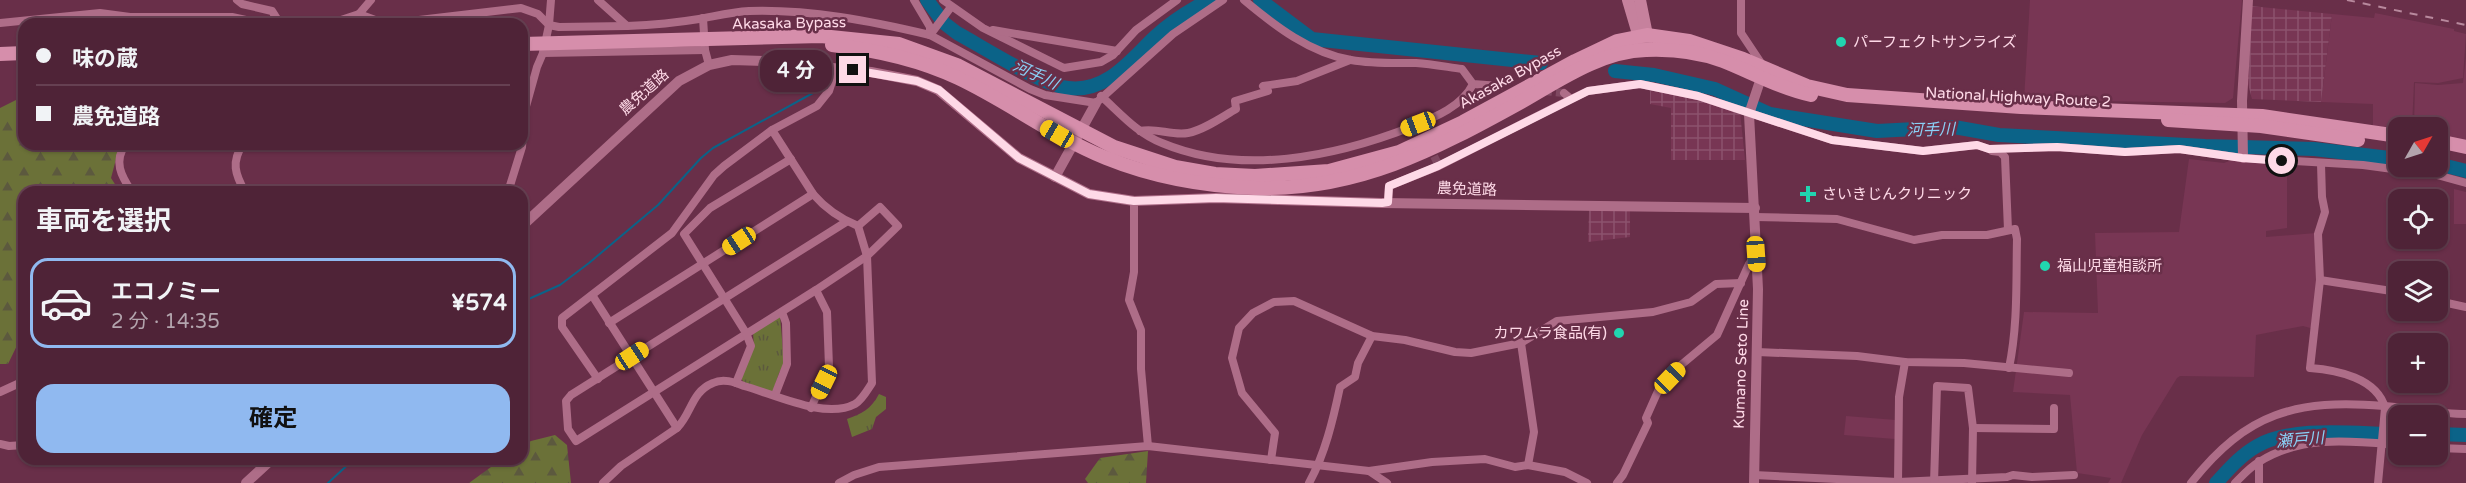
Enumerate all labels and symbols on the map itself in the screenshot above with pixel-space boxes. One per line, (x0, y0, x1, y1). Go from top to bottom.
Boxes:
street label: Akasaka Bypass (732, 13, 846, 33)
place label: パーフェクトサンライズ (1853, 33, 2017, 51)
marker: パーフェクトサンライズ (1834, 35, 1848, 49)
street label: Akasaka Bypass (1456, 41, 1564, 113)
callout: 4 分 (760, 49, 832, 91)
route end (839, 56, 866, 83)
water label: 河手川 (1010, 56, 1063, 95)
street label: 農免道路 (616, 65, 672, 119)
street label: National Highway Route 2 (1925, 83, 2111, 111)
car (1398, 109, 1438, 139)
car (1037, 117, 1077, 151)
north arrow (2388, 117, 2448, 177)
water label: 河手川 (1907, 120, 1957, 140)
route start (2268, 147, 2295, 174)
street label: 農免道路 (1437, 179, 1497, 199)
marker: さいきじんクリニック (1799, 185, 1817, 203)
place label: さいきじんクリニック (1822, 185, 1972, 203)
car (719, 224, 759, 258)
car (1746, 235, 1766, 273)
place label: 福山児童相談所 (2057, 257, 2162, 275)
marker: 福山児童相談所 (2038, 259, 2052, 273)
street label: Kumano Seto Line (1730, 299, 1752, 429)
place label: カワムラ食品(有) (1493, 324, 1607, 342)
marker: カワムラ食品(有) (1612, 326, 1626, 340)
car (612, 339, 652, 373)
car (1651, 359, 1689, 397)
car (808, 362, 840, 402)
water label: 瀬戸川 (2275, 428, 2327, 452)

